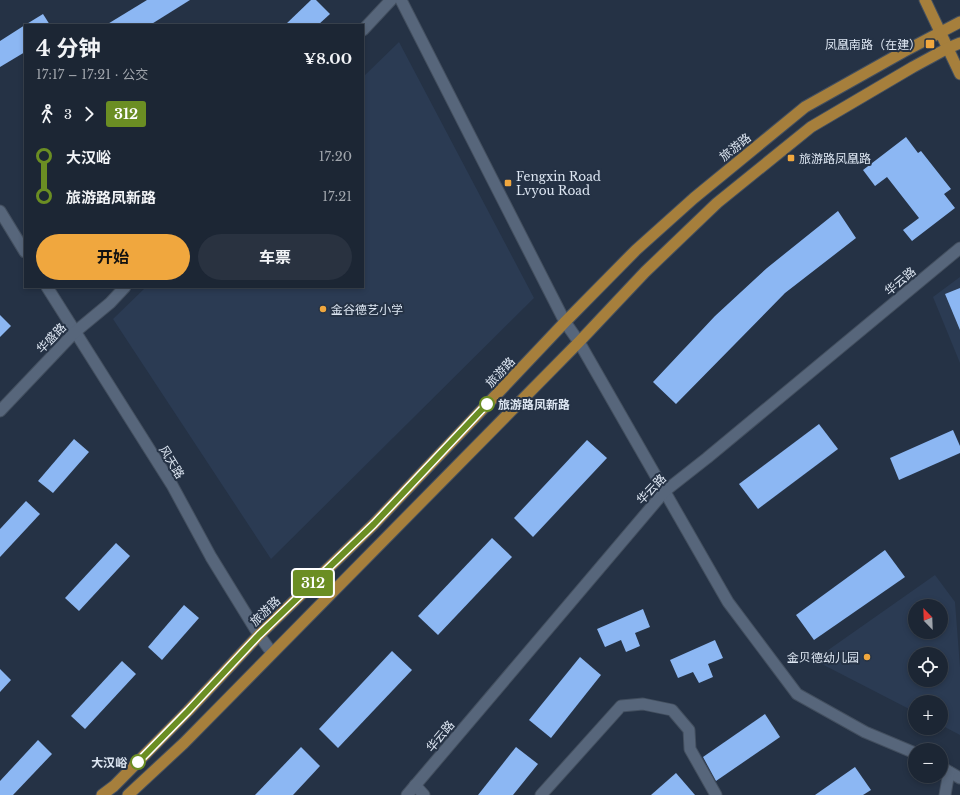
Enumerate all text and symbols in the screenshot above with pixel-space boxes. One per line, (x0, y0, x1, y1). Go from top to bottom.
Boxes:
text: 4 分钟 (36, 35, 100, 62)
place label: 凤凰南路（在建） (825, 37, 921, 52)
marker: 凤凰南路（在建） (924, 38, 936, 50)
text: ¥8.00 (303, 49, 352, 68)
text: 17:17 – 17:21 · 公交 (36, 66, 148, 83)
icon: walk (36, 103, 58, 125)
icon: forward (78, 103, 100, 125)
text: 312 (114, 105, 138, 123)
text: 3 (64, 106, 72, 123)
street label: 旅游路 (716, 130, 754, 164)
text: 大汉峪 (66, 148, 111, 167)
text: 17:20 (319, 148, 352, 165)
place label: 旅游路凤凰路 (799, 151, 871, 166)
marker: 旅游路凤凰路 (786, 153, 796, 163)
place label: Fengxin Road Lvyou Road (516, 169, 601, 198)
marker: Fengxin Road Lvyou Road (503, 178, 513, 188)
text: 旅游路凤新路 (66, 188, 156, 207)
text: 17:21 (322, 188, 352, 205)
button: 开始 (36, 234, 190, 280)
button: 车票 (198, 234, 352, 280)
street label: 华云路 (881, 264, 919, 298)
place label: 金谷德艺小学 (331, 302, 403, 317)
marker: 金谷德艺小学 (318, 304, 328, 314)
street label: 华盛路 (33, 320, 69, 356)
street label: 旅游路 (482, 354, 518, 390)
marker: 旅游路凤新路 (479, 396, 495, 412)
place label: 旅游路凤新路 (498, 397, 570, 412)
street label: 风天路 (156, 443, 188, 481)
street label: 华云路 (633, 471, 669, 507)
line badge: 312 (290, 570, 336, 596)
text: 312 (301, 574, 325, 592)
street label: 旅游路 (247, 593, 283, 629)
north arrow (908, 599, 948, 639)
map controls (908, 599, 948, 783)
button: locate (908, 647, 948, 687)
place label: 金贝德幼儿园 (787, 650, 859, 665)
marker: 金贝德幼儿园 (862, 652, 872, 662)
button: + (908, 695, 948, 735)
street label: 华云路 (423, 717, 457, 755)
button: − (908, 743, 948, 783)
marker: 大汉峪 (130, 754, 146, 770)
place label: 大汉峪 (91, 755, 128, 770)

